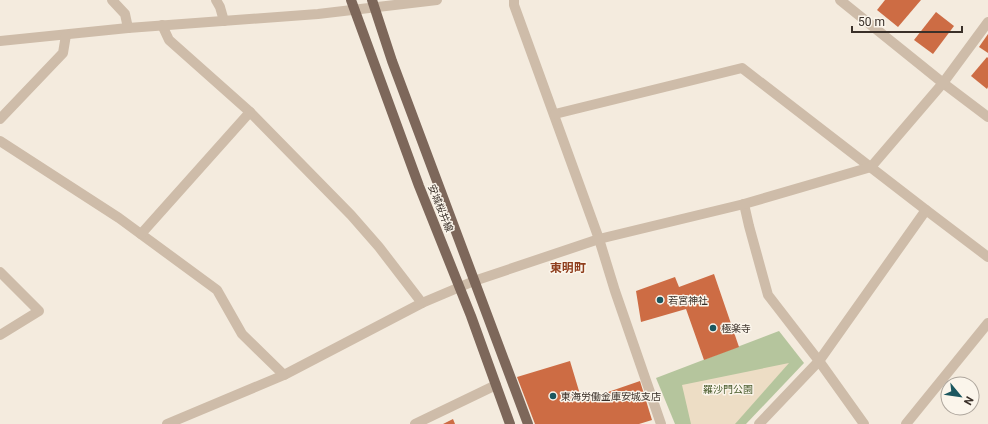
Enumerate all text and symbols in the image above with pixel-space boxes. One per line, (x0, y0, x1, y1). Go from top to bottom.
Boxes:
scale bar (852, 8, 962, 34)
text: 50 m (858, 15, 885, 29)
street label: 安城桜井線 (426, 183, 455, 233)
district label: 東明町 (550, 261, 586, 275)
marker: 若宮神社 (655, 295, 665, 305)
place label: 若宮神社 (668, 295, 708, 306)
marker: 極楽寺 (708, 323, 718, 333)
place label: 極楽寺 (721, 323, 751, 334)
north arrow (940, 376, 980, 416)
park label: 羅沙門公園 (703, 384, 753, 395)
marker: 東海労働金庫安城支店 (548, 391, 558, 401)
place label: 東海労働金庫安城支店 (561, 391, 661, 402)
text: N (961, 394, 976, 407)

